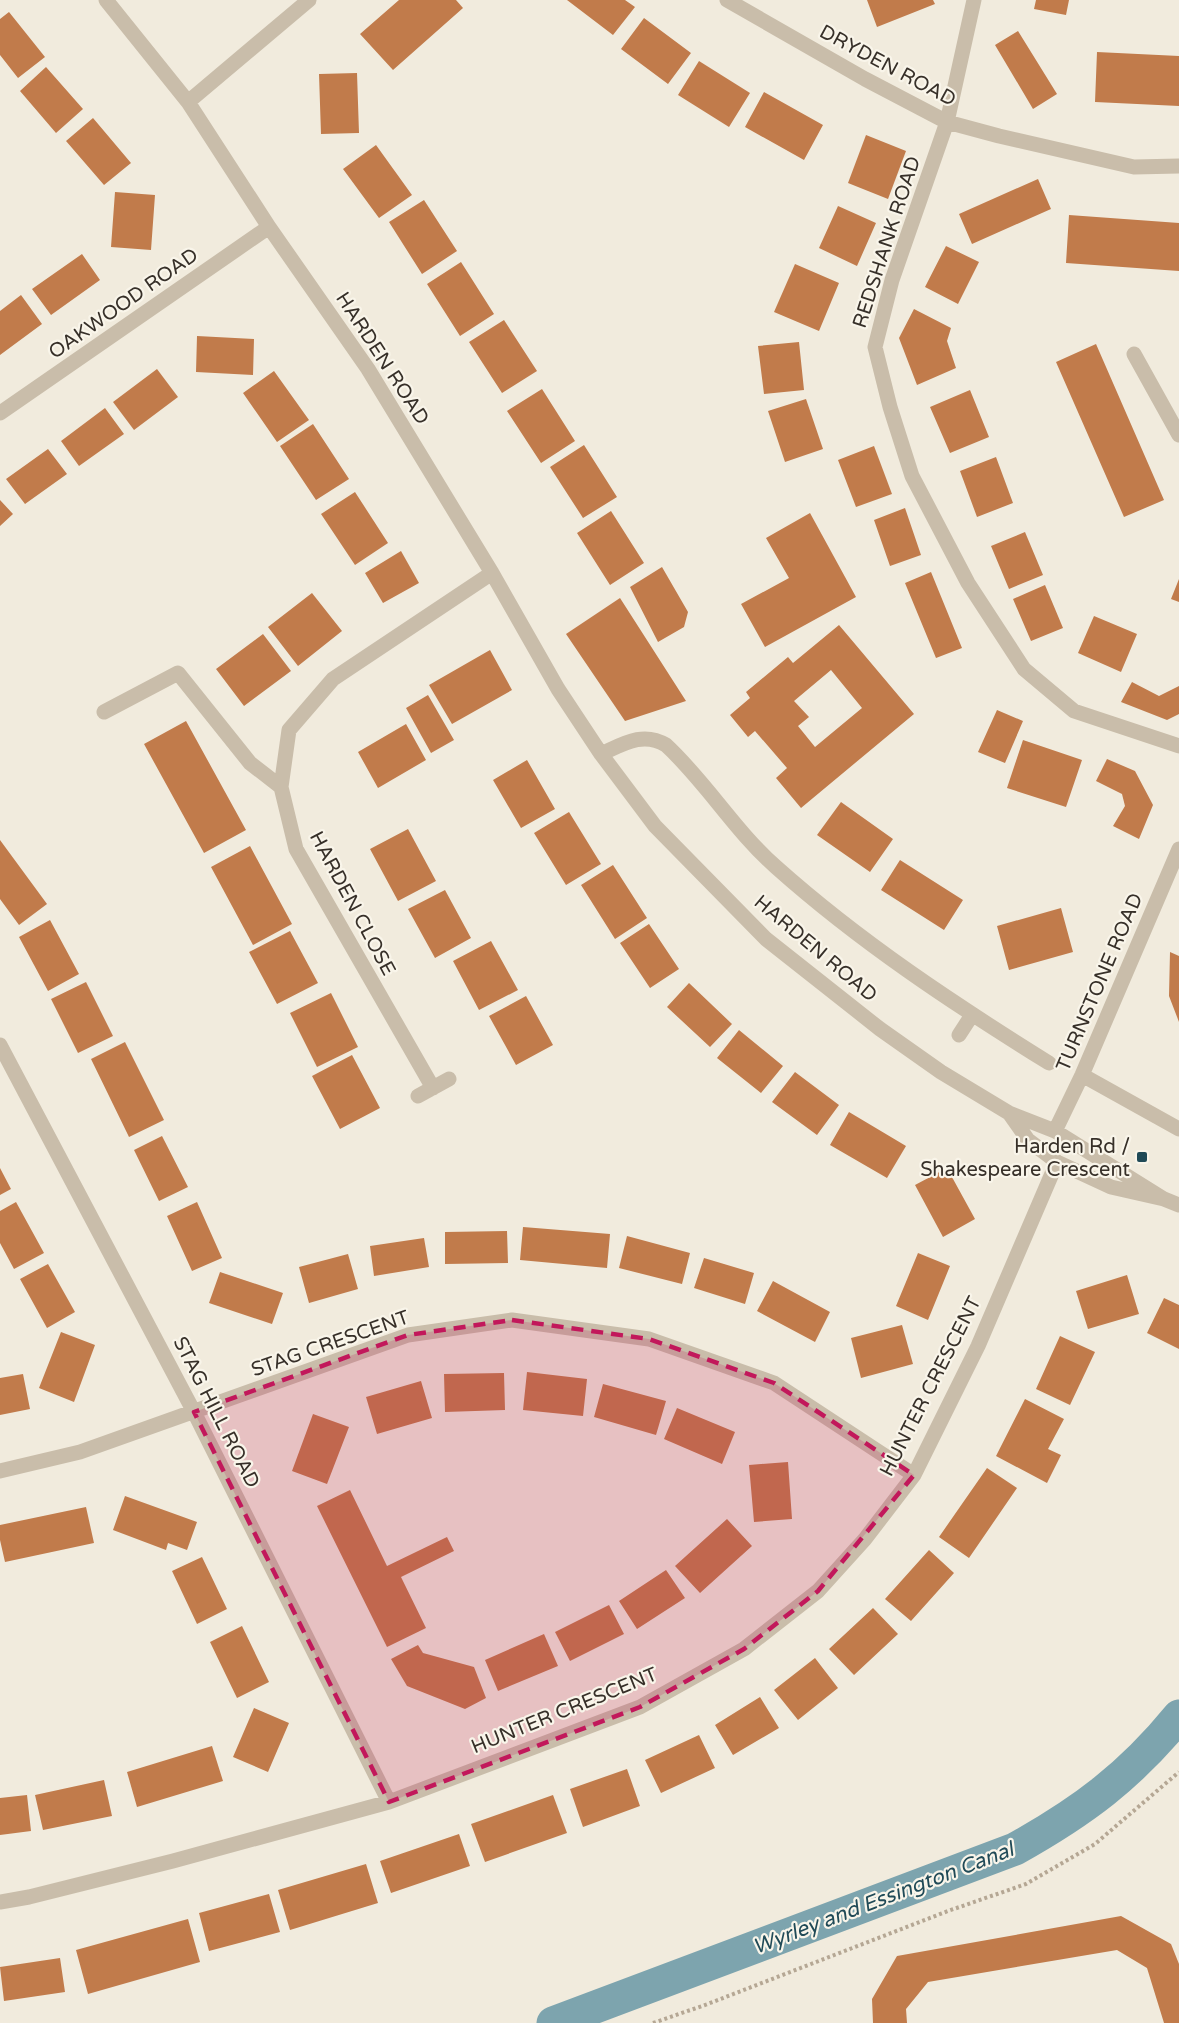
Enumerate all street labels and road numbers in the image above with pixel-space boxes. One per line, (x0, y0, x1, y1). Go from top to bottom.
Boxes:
street label: DRYDEN ROAD (815, 20, 960, 112)
street label: REDSHANK ROAD (848, 153, 926, 331)
street label: OAKWOOD ROAD (44, 243, 203, 365)
street label: HARDEN ROAD (330, 288, 434, 429)
street label: HARDEN CLOSE (304, 827, 400, 980)
street label: HARDEN ROAD (749, 890, 882, 1007)
street label: TURNSTONE ROAD (1051, 890, 1148, 1075)
street label: HUNTER CRESCENT (875, 1292, 987, 1480)
street label: STAG CRESCENT (248, 1306, 413, 1382)
street label: STAG HILL ROAD (168, 1333, 265, 1492)
street label: HUNTER CRESCENT (468, 1663, 661, 1759)

